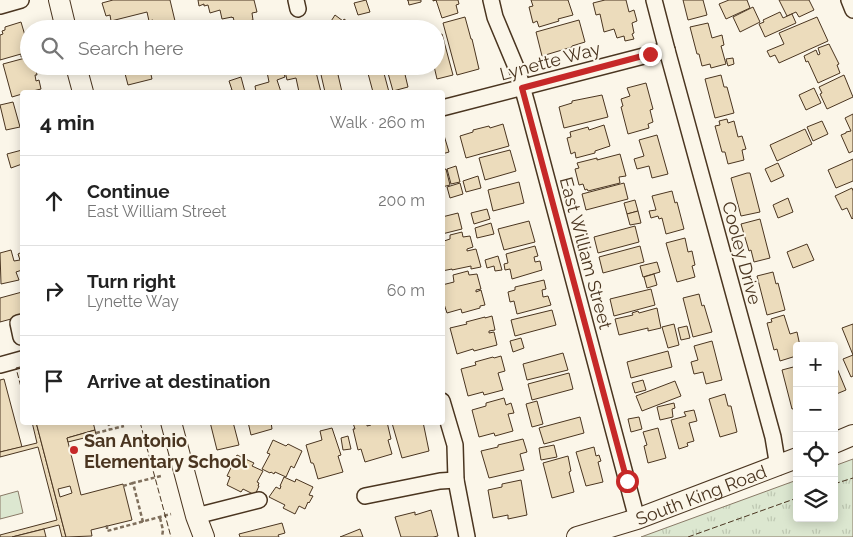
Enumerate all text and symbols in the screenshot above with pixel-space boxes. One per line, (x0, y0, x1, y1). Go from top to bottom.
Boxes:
search box (20, 20, 445, 75)
icon: search (38, 34, 66, 62)
text: Search here (78, 37, 184, 59)
street label: Lynette Way (497, 37, 603, 85)
route end (639, 43, 662, 66)
text: 4 min (40, 110, 95, 135)
text: Walk · 260 m (330, 113, 425, 132)
street label: East William Street (556, 175, 616, 331)
text: Continue (87, 180, 170, 202)
icon: ahead (40, 187, 68, 215)
text: 200 m (378, 191, 425, 210)
street label: Cooley Drive (718, 199, 766, 307)
text: East William Street (87, 202, 226, 221)
text: Turn right (87, 270, 176, 292)
icon: right (40, 277, 68, 305)
text: 60 m (387, 281, 425, 300)
text: Lynette Way (87, 292, 179, 311)
map controls (793, 342, 838, 522)
button: + (793, 342, 838, 387)
icon: arrive (40, 367, 68, 395)
text: Arrive at destination (87, 370, 271, 392)
button: − (793, 387, 838, 432)
place label: San Antonio Elementary School (84, 430, 248, 472)
button: locate (793, 432, 838, 477)
marker: San Antonio Elementary School (68, 444, 80, 456)
street label: South King Road (632, 460, 769, 529)
route start (616, 470, 639, 493)
button: layers (793, 477, 838, 522)

